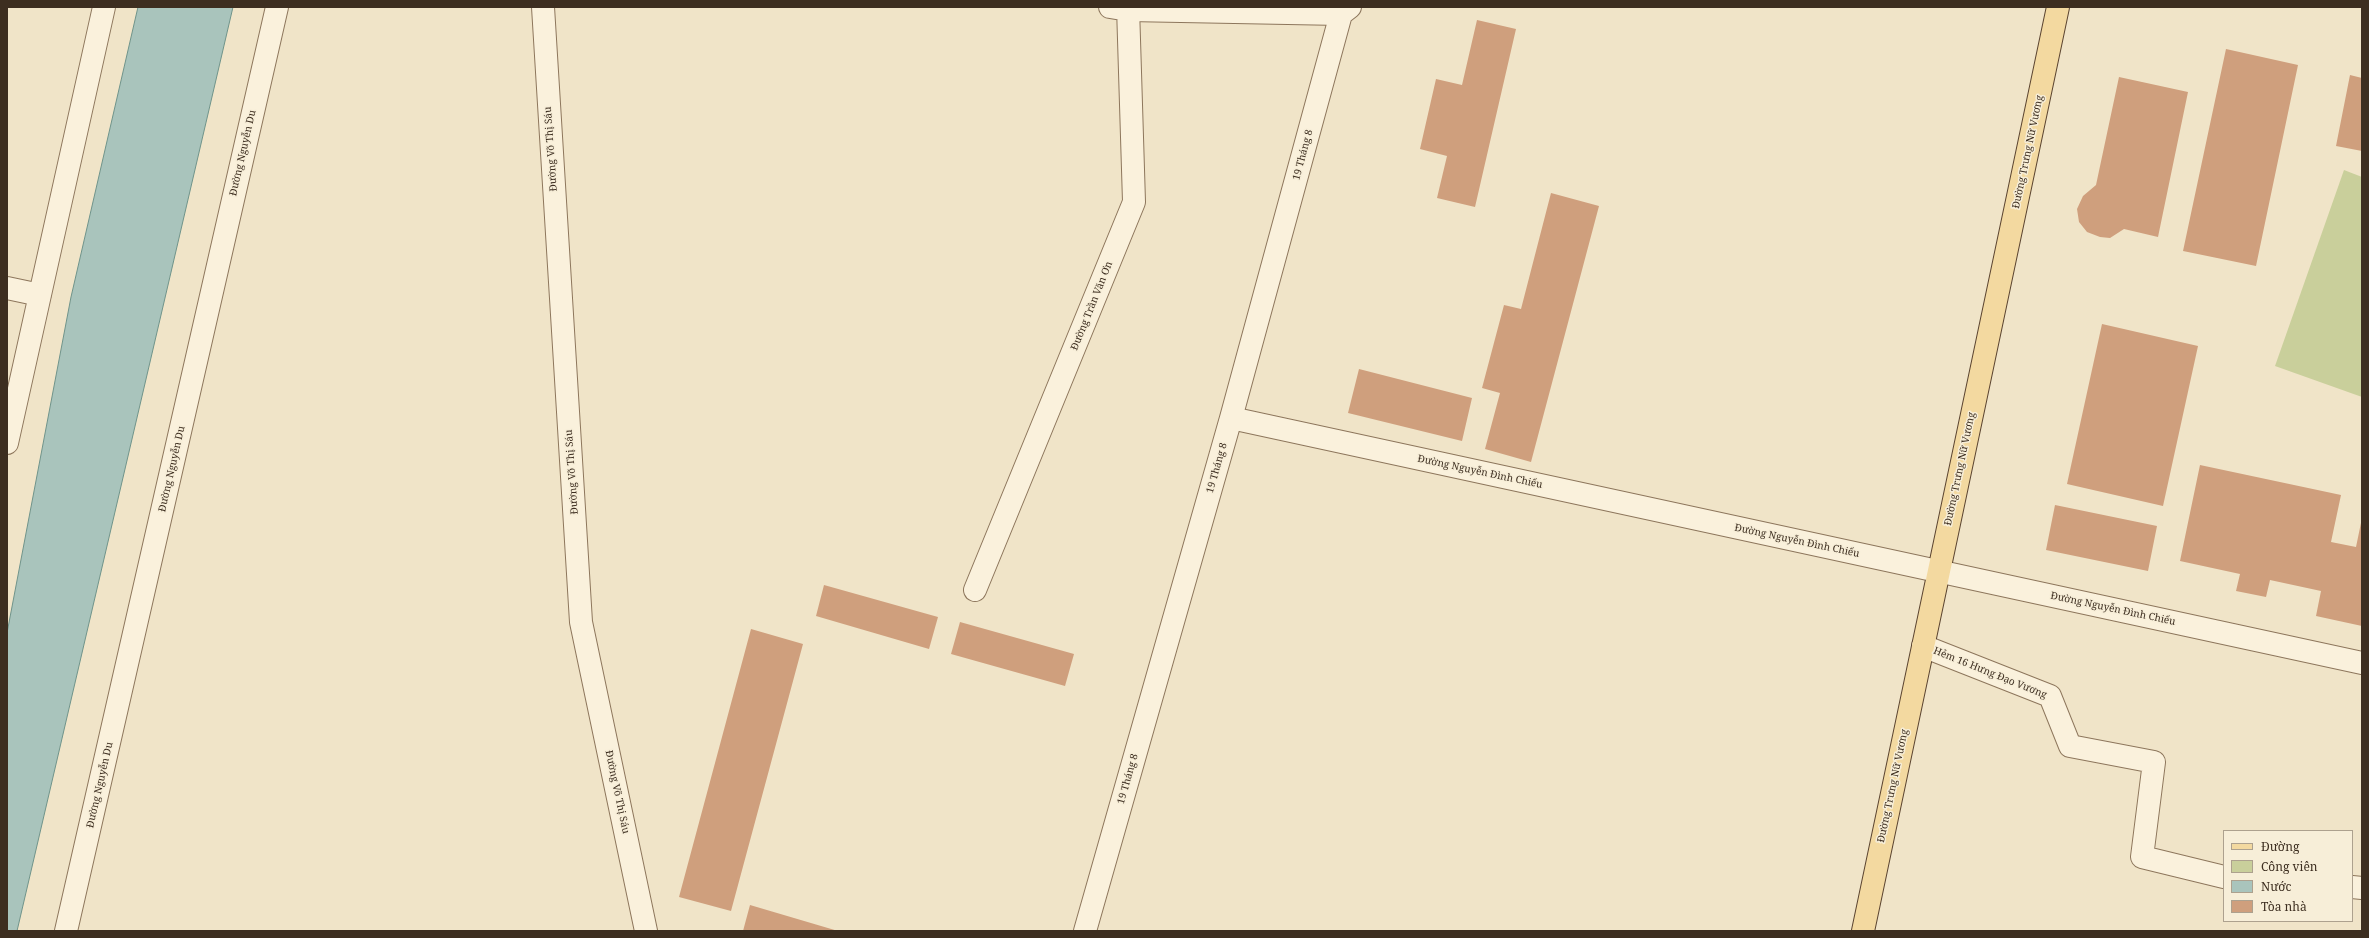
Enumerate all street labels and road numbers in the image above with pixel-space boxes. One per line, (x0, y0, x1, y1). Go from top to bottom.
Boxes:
street label: Đường Trưng Nữ Vương (2010, 94, 2046, 210)
street label: Đường Võ Thị Sáu (542, 106, 560, 192)
street label: Đường Nguyễn Du (227, 109, 259, 197)
street label: 19 Tháng 8 (1290, 128, 1316, 182)
street label: Đường Trần Văn Ơn (1069, 260, 1115, 352)
street label: Đường Trưng Nữ Vương (1942, 411, 1978, 527)
street label: Đường Nguyễn Du (156, 425, 188, 513)
street label: Đường Võ Thị Sáu (563, 429, 581, 515)
street label: 19 Tháng 8 (1204, 441, 1230, 495)
street label: Đường Nguyễn Đình Chiểu (1416, 453, 1544, 491)
street label: Đường Nguyễn Đình Chiểu (1733, 522, 1861, 560)
street label: Đường Nguyễn Đình Chiểu (2049, 590, 2177, 628)
street label: Hẻm 16 Hưng Đạo Vương (1932, 645, 2048, 701)
street label: Đường Trưng Nữ Vương (1875, 728, 1911, 844)
street label: Đường Nguyễn Du (84, 741, 116, 829)
street label: Đường Võ Thị Sáu (602, 749, 632, 835)
street label: 19 Tháng 8 (1115, 752, 1141, 806)

